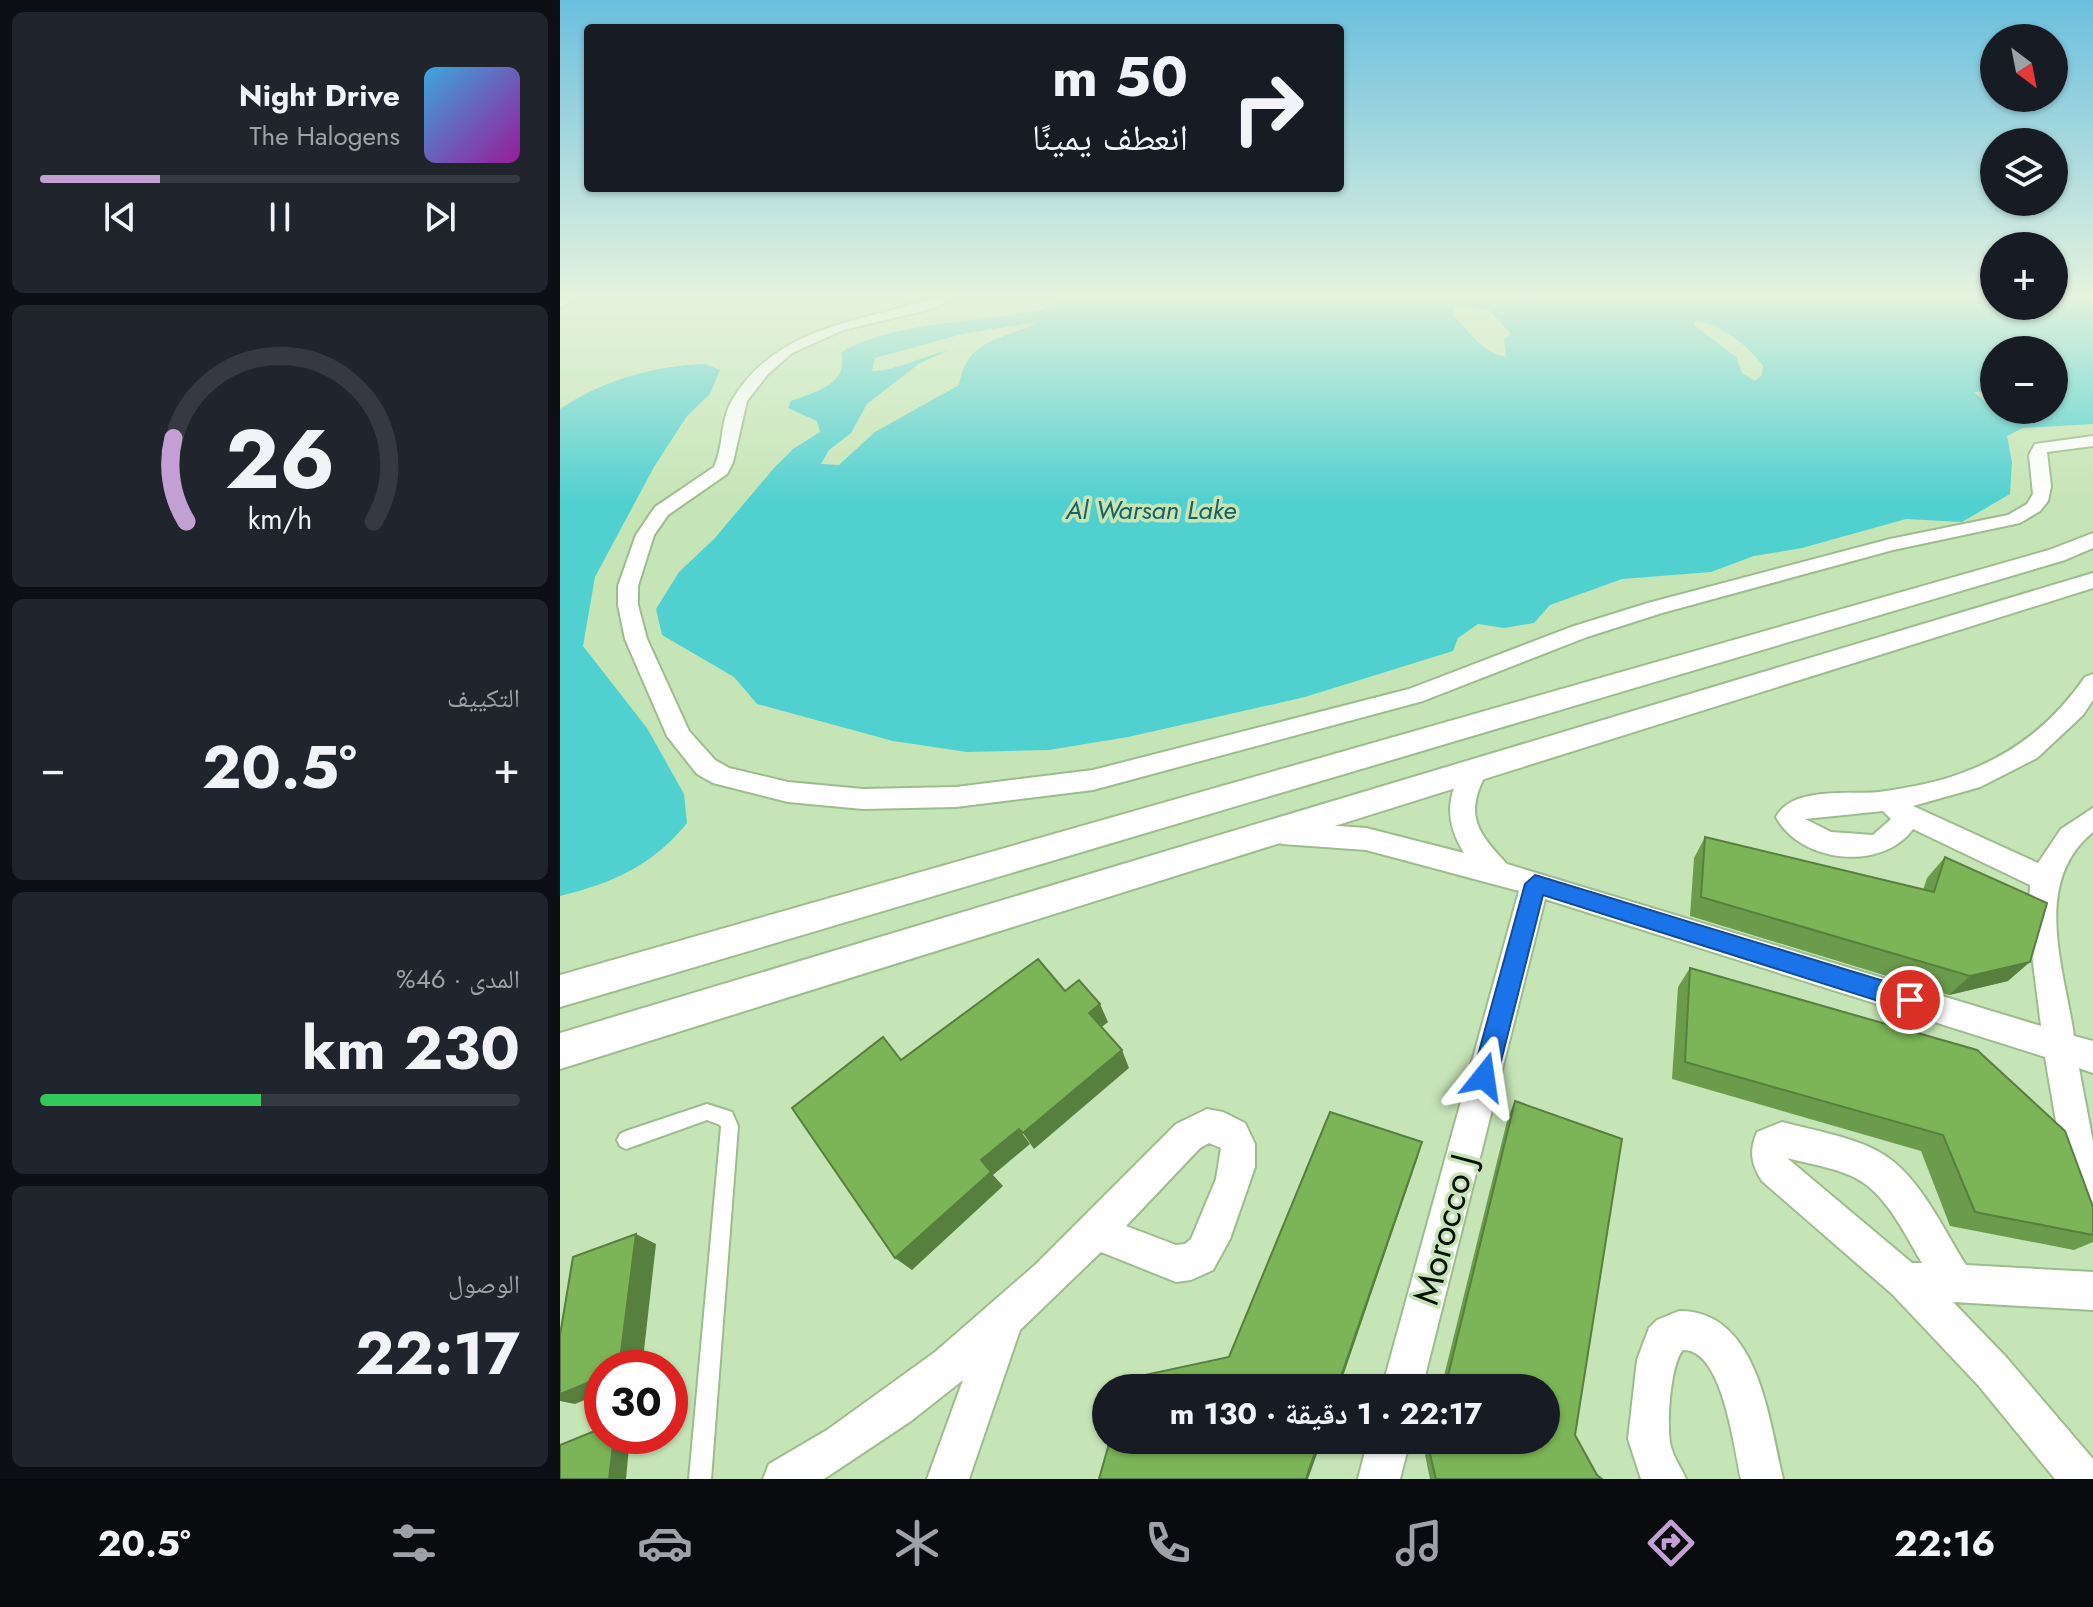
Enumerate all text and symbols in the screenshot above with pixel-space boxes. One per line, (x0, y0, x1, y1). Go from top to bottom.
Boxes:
north arrow (1980, 24, 2068, 112)
map controls (1980, 24, 2068, 424)
text: 50 m (1052, 36, 1188, 117)
icon: right (1216, 56, 1320, 160)
text: Night Drive (239, 74, 400, 117)
text: انعطف يمينًا (1032, 111, 1188, 163)
text: The Halogens (249, 117, 400, 155)
button: layers (1980, 128, 2068, 216)
icon: previous (98, 195, 142, 239)
icon: pause (258, 195, 302, 239)
icon: next (418, 195, 462, 239)
button: + (1980, 232, 2068, 320)
button: − (1980, 336, 2068, 424)
text: 26 (225, 399, 335, 519)
water label: Al Warsan Lake (1065, 491, 1236, 529)
text: km/h (248, 498, 312, 540)
text: التكييف (447, 679, 520, 717)
text: 20.5° (202, 724, 357, 811)
text: − (40, 736, 66, 800)
text: + (493, 736, 520, 800)
text: المدى · 46% (396, 960, 520, 998)
pin (1876, 966, 1944, 1034)
icon: arrive (1888, 978, 1932, 1022)
text: 230 km (302, 1005, 520, 1092)
position arrow (1442, 1035, 1526, 1119)
street label: Morocco J (1399, 1148, 1489, 1310)
text: الوصول (448, 1265, 520, 1303)
text: 22:17 (355, 1310, 520, 1397)
speed limit sign: 30 (584, 1350, 688, 1454)
text: 22:17 · 1 دقيقة · 130 m (1170, 1392, 1482, 1435)
icon: filters (386, 1515, 442, 1571)
icon: car (637, 1515, 693, 1571)
icon: climate (889, 1515, 945, 1571)
icon: phone (1140, 1515, 1196, 1571)
icon: music (1391, 1515, 1447, 1571)
icon: directions (1643, 1515, 1699, 1571)
text: 20.5° (98, 1517, 191, 1569)
text: 22:16 (1894, 1517, 1995, 1569)

